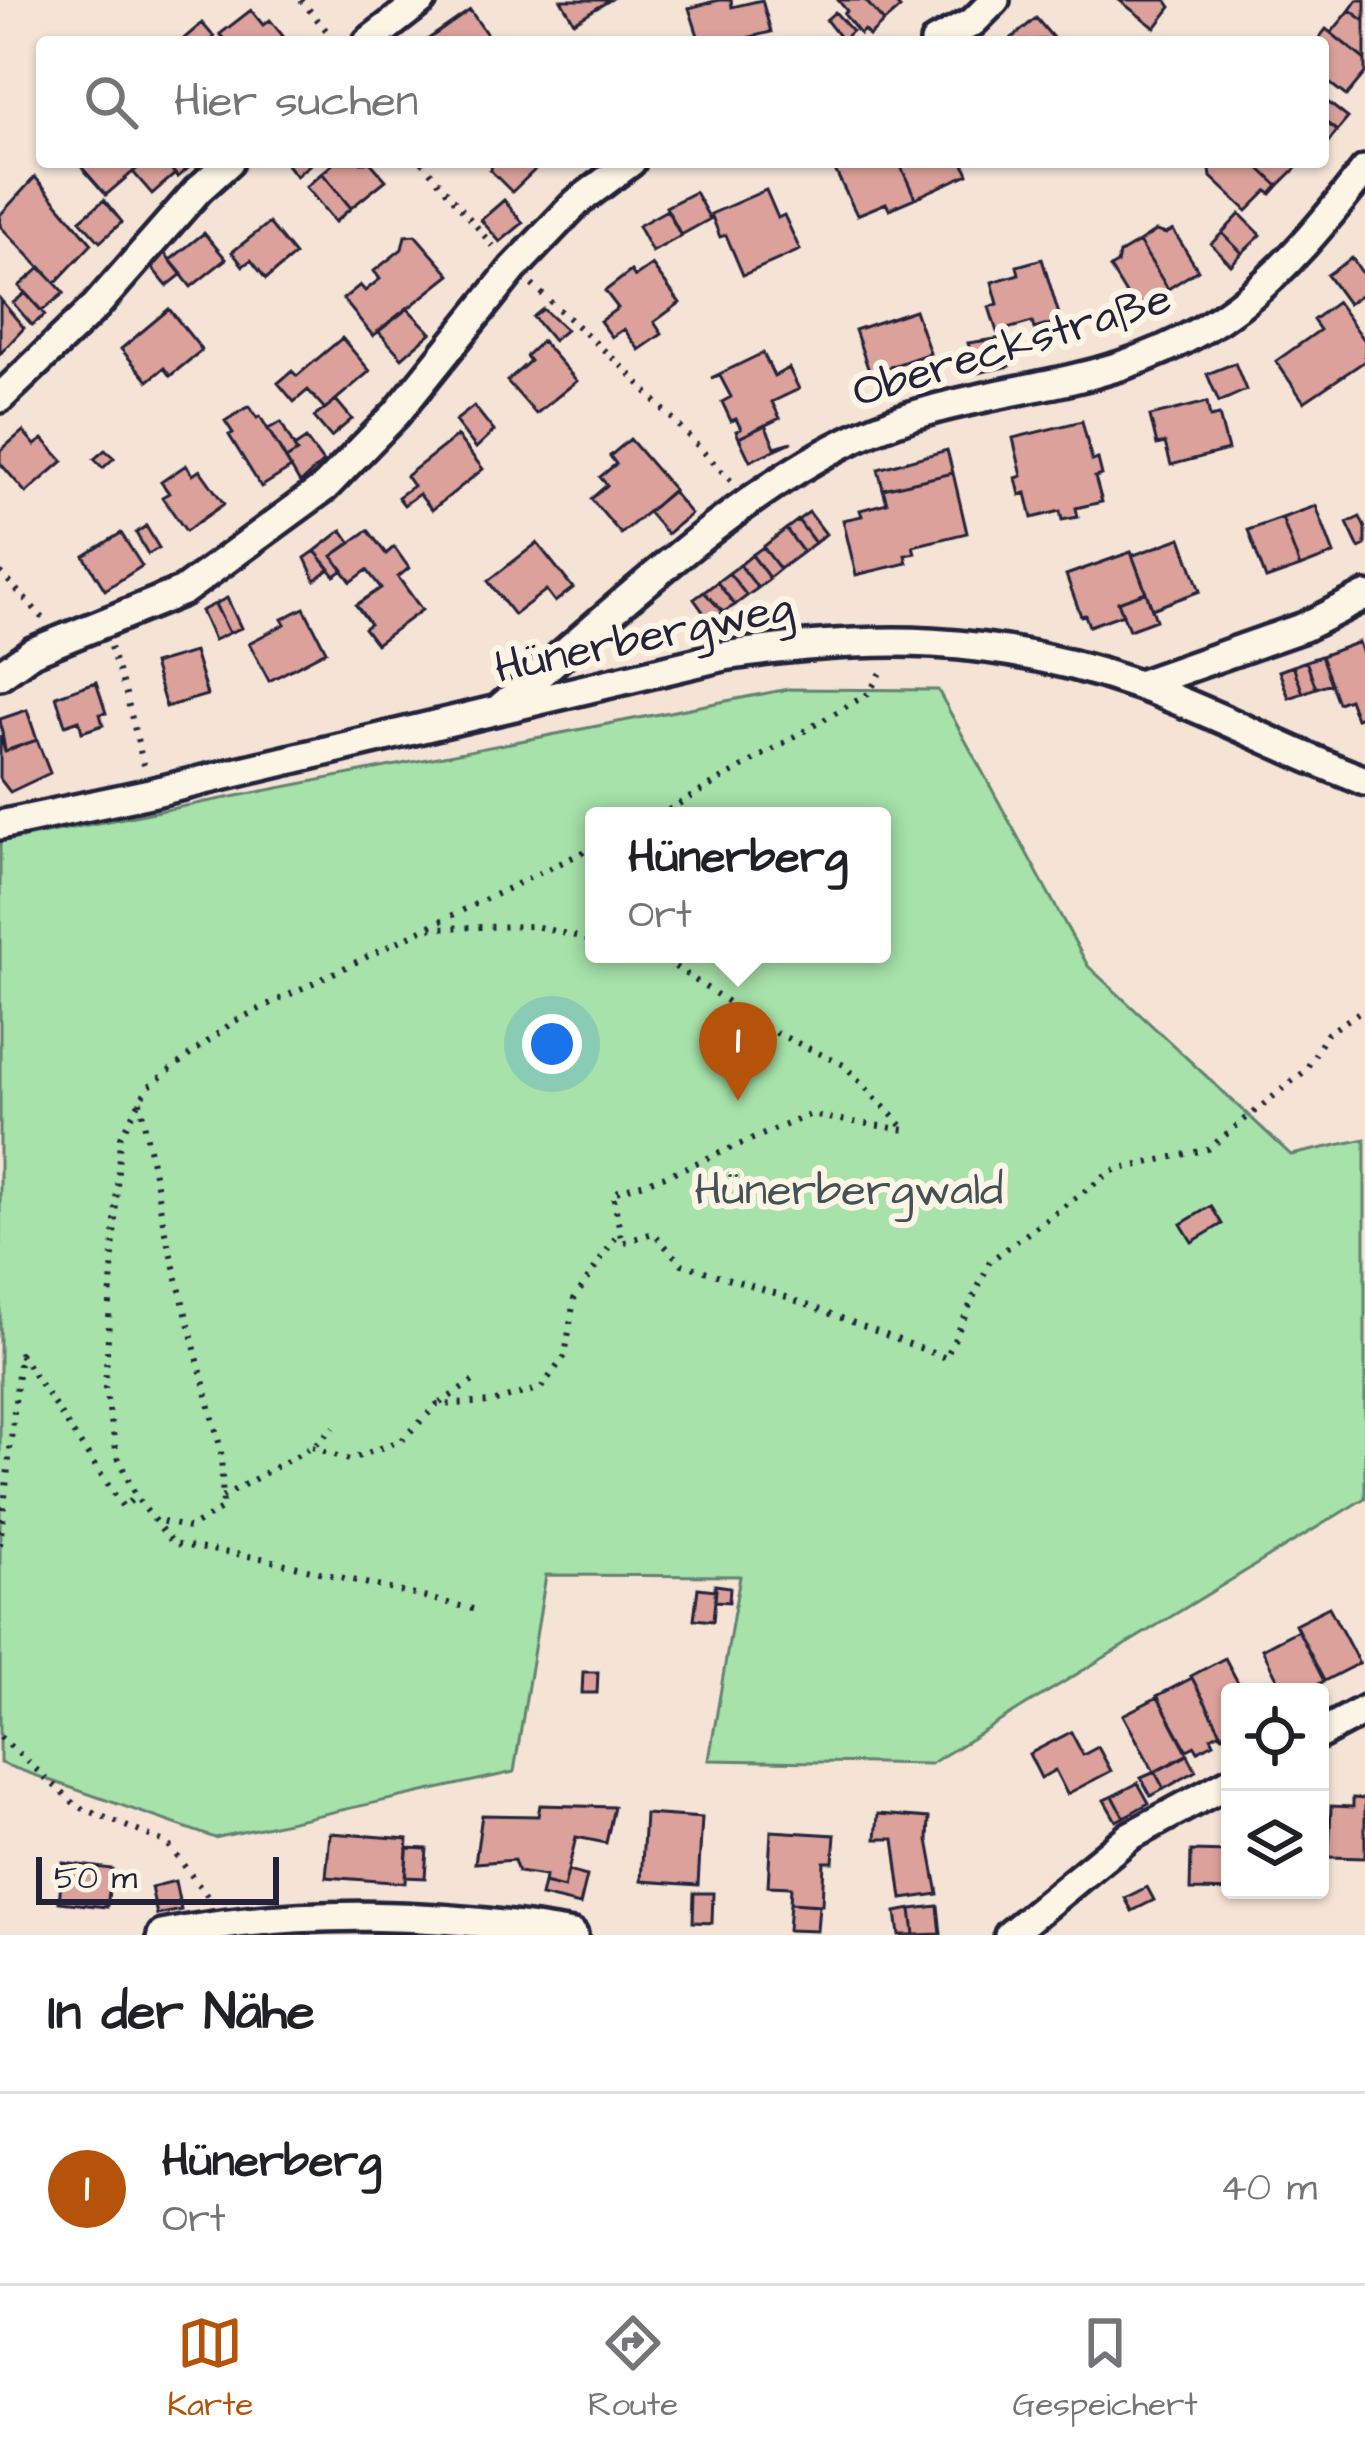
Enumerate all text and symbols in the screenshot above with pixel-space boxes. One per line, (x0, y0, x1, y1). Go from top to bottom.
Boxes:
search box (36, 36, 1329, 168)
icon: search (78, 69, 144, 135)
text: Hier suchen (174, 71, 418, 133)
street label: Obereckstraße (845, 268, 1179, 424)
street label: Hünerbergweg (489, 576, 799, 700)
popup (585, 807, 891, 963)
text: Hünerberg (628, 827, 848, 889)
text: Ort (628, 889, 692, 943)
pin: 1 (699, 1002, 777, 1101)
your location (522, 1014, 582, 1074)
park label: Hünerbergwald (695, 1160, 1003, 1222)
map controls (1221, 1683, 1329, 1899)
button: locate (1221, 1683, 1329, 1791)
button: layers (1221, 1791, 1329, 1899)
scale bar (36, 1851, 279, 1904)
text: 50 m (54, 1855, 137, 1901)
text: In der Nähe (48, 1978, 315, 2049)
text: Hünerberg (162, 2131, 381, 2193)
text: 1 (85, 2162, 90, 2216)
text: 40 m (1220, 2162, 1317, 2216)
text: Ort (162, 2193, 225, 2247)
tab: Karte (167, 2310, 253, 2428)
tab: Route (588, 2310, 678, 2428)
tab: Gespeichert (1013, 2310, 1198, 2428)

